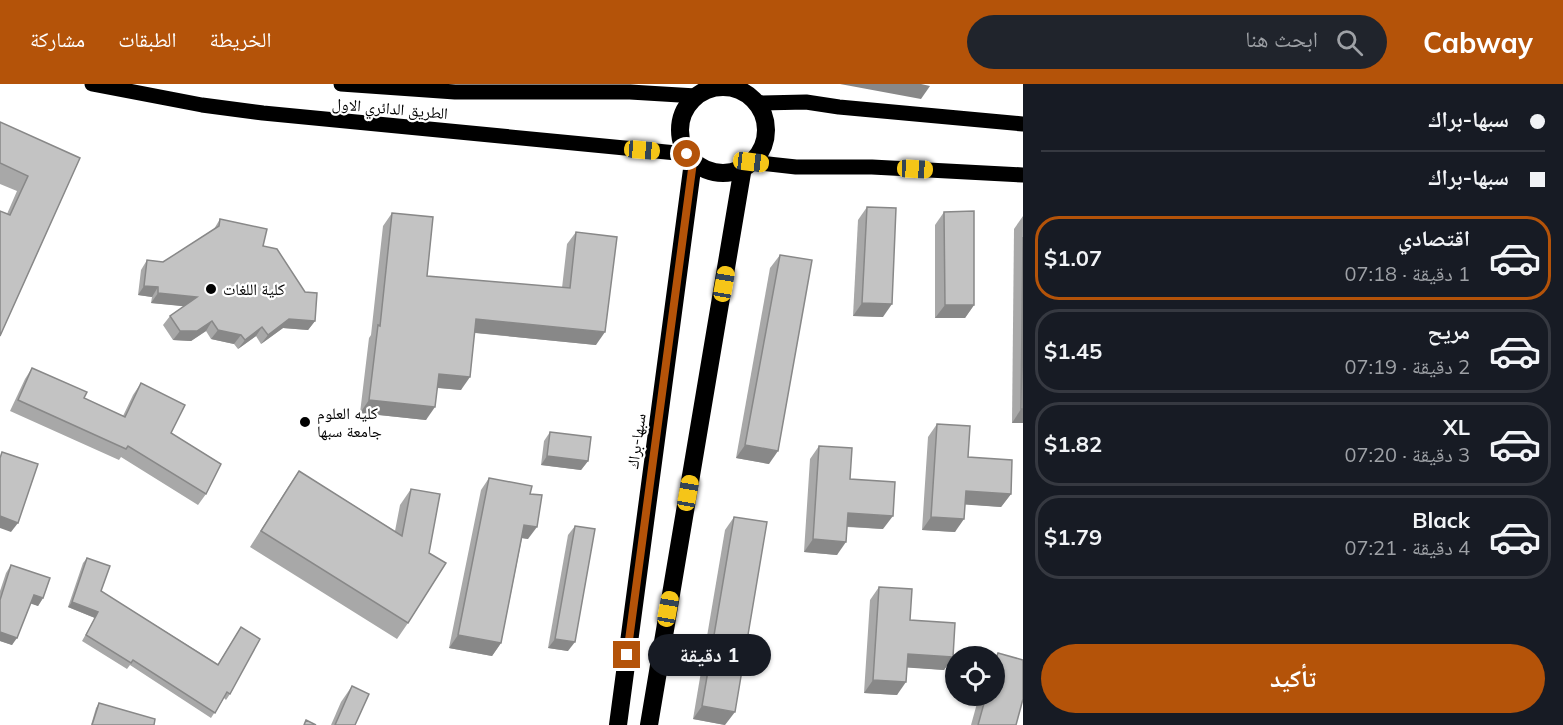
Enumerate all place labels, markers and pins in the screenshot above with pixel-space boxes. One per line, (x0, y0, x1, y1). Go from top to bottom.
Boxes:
place label: كلية اللغات (223, 279, 285, 299)
marker: كلية اللغات (204, 282, 218, 296)
place label: كليه العلوم جامعة سبها (317, 403, 382, 441)
marker: كليه العلوم جامعة سبها (298, 415, 312, 429)

